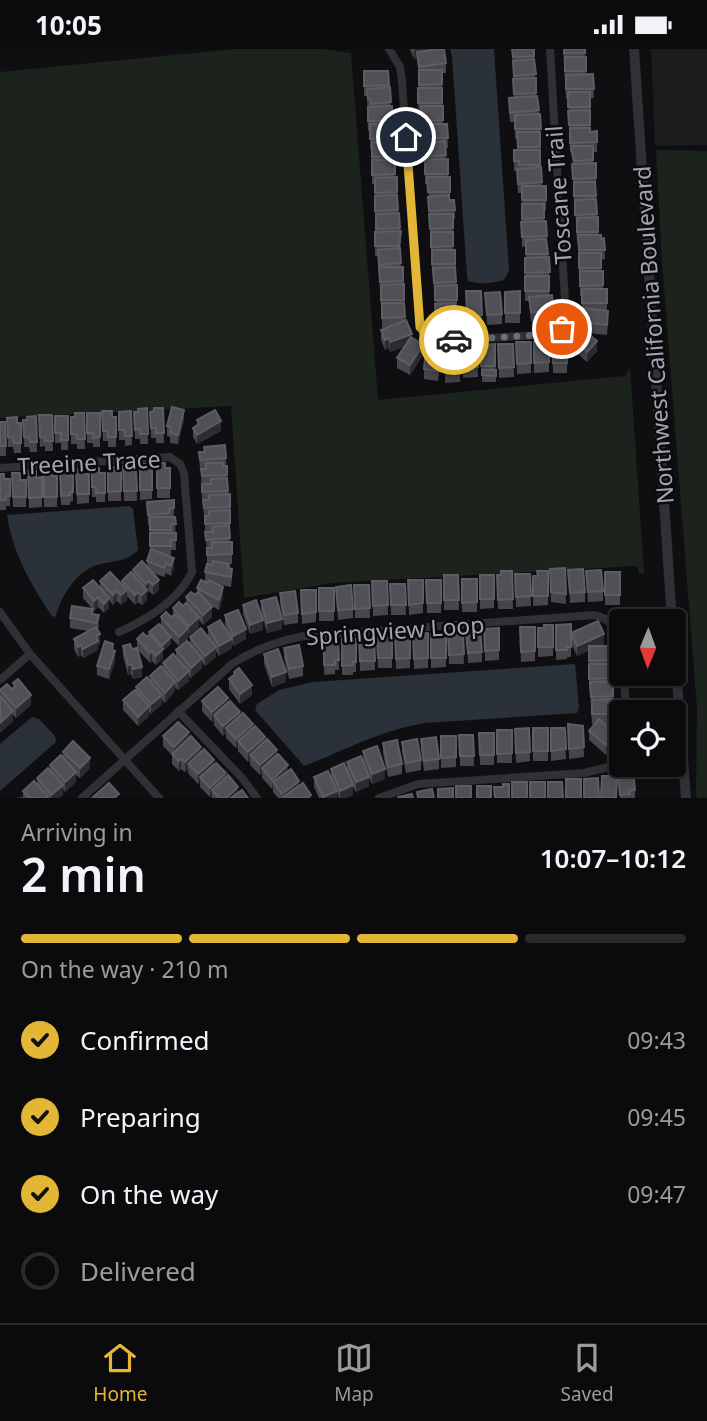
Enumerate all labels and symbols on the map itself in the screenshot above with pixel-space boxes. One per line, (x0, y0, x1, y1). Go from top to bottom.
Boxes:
pin (376, 107, 436, 167)
street label: Toscane Trail (537, 125, 579, 265)
street label: Northwest California Boulevard (625, 165, 681, 505)
pin (532, 299, 592, 359)
courier (419, 305, 489, 375)
street label: Treeine Trace (17, 442, 161, 482)
street label: Springview Loop (305, 608, 485, 652)
north arrow (609, 609, 686, 686)

